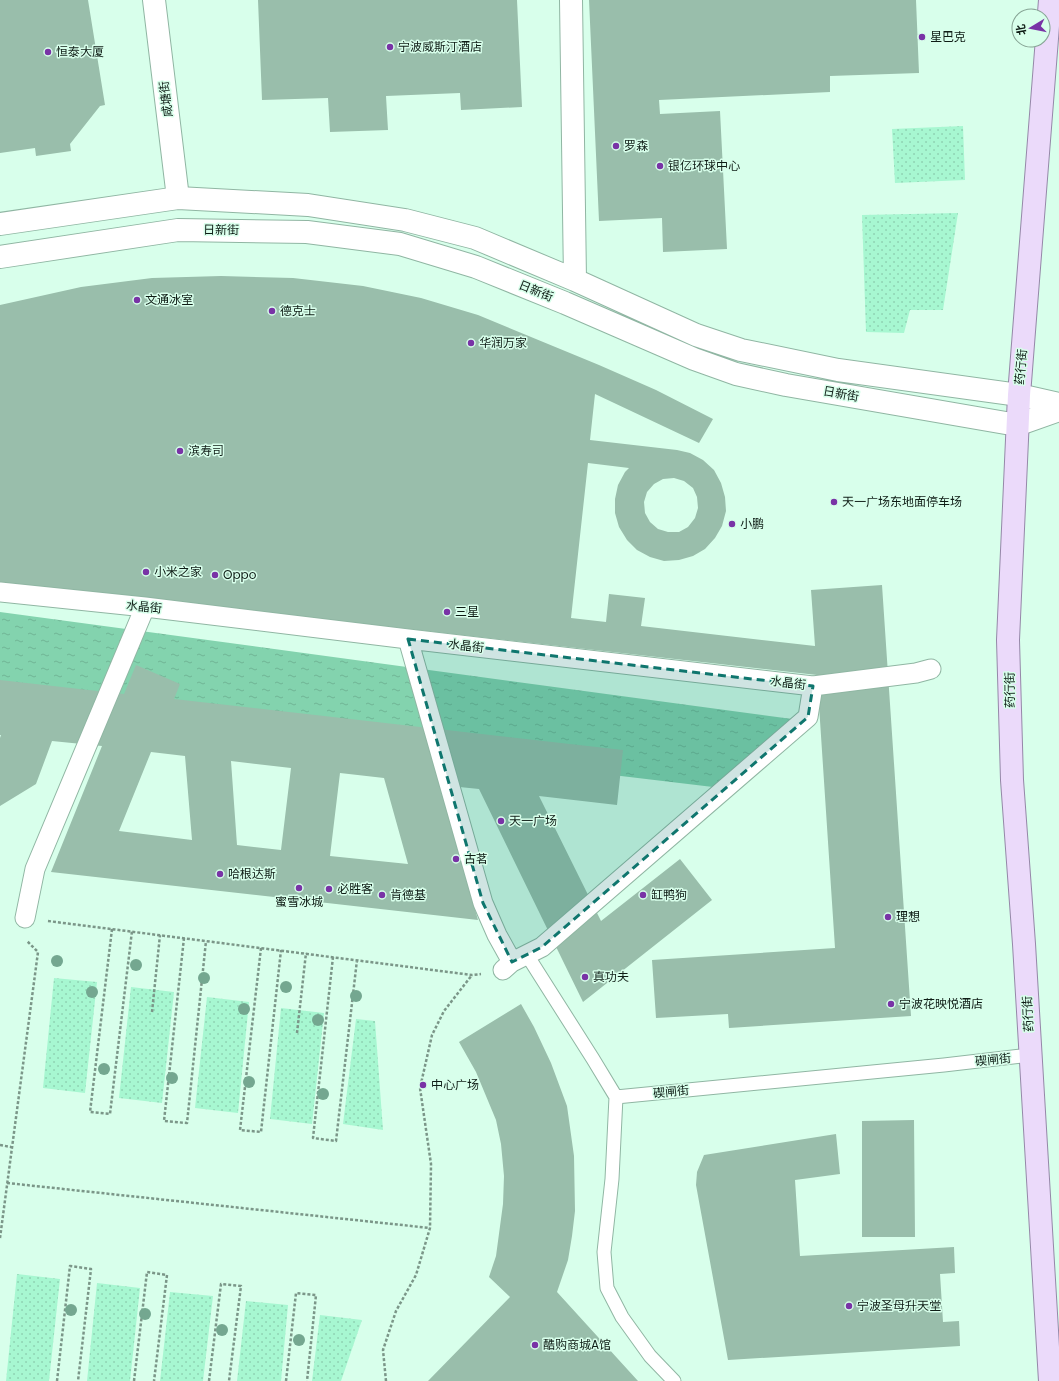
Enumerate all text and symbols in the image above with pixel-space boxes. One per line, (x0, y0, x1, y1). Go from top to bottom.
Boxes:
north arrow (1011, 8, 1051, 48)
text: 北 (1012, 23, 1030, 37)
place label: 星巴克 (930, 28, 966, 45)
marker: 星巴克 (917, 32, 927, 42)
place label: 宁波威斯汀酒店 (398, 38, 482, 55)
marker: 宁波威斯汀酒店 (385, 42, 395, 52)
place label: 恒泰大厦 (56, 43, 104, 60)
marker: 恒泰大厦 (43, 47, 53, 57)
street label: 咸塘街 (155, 80, 176, 118)
place label: 罗森 (624, 137, 648, 154)
marker: 罗森 (611, 141, 621, 151)
place label: 银亿环球中心 (668, 157, 740, 174)
marker: 银亿环球中心 (655, 161, 665, 171)
street label: 日新街 (203, 221, 239, 238)
street label: 日新街 (516, 276, 556, 305)
place label: 文通冰室 (145, 291, 193, 308)
marker: 文通冰室 (132, 295, 142, 305)
place label: 德克士 (280, 302, 316, 319)
marker: 德克士 (267, 306, 277, 316)
place label: 华润万家 (479, 334, 527, 351)
marker: 华润万家 (466, 338, 476, 348)
street label: 药行街 (1010, 348, 1031, 386)
street label: 日新街 (822, 382, 860, 405)
place label: 滨寿司 (188, 442, 224, 459)
marker: 滨寿司 (175, 446, 185, 456)
place label: 天一广场东地面停车场 (842, 493, 962, 510)
marker: 天一广场东地面停车场 (829, 497, 839, 507)
place label: 小鹏 (740, 515, 764, 532)
marker: 小鹏 (727, 519, 737, 529)
place label: 小米之家 (154, 563, 202, 580)
place label: Oppo (223, 566, 257, 583)
marker: 小米之家 (141, 567, 151, 577)
marker: Oppo (210, 570, 220, 580)
street label: 水晶街 (125, 596, 163, 617)
place label: 三星 (455, 603, 479, 620)
marker: 三星 (442, 607, 452, 617)
street label: 水晶街 (447, 635, 485, 656)
street label: 水晶街 (769, 672, 807, 693)
street label: 药行街 (1001, 672, 1018, 708)
place label: 天一广场 (509, 812, 557, 829)
marker: 天一广场 (496, 816, 506, 826)
place label: 古茗 (464, 850, 488, 867)
marker: 古茗 (451, 854, 461, 864)
place label: 哈根达斯 (228, 865, 276, 882)
marker: 哈根达斯 (215, 869, 225, 879)
place label: 必胜客 (337, 880, 373, 897)
marker: 蜜雪冰城 (294, 883, 304, 893)
marker: 必胜客 (324, 884, 334, 894)
place label: 肯德基 (390, 886, 426, 903)
place label: 缸鸭狗 (651, 886, 687, 903)
marker: 肯德基 (377, 890, 387, 900)
marker: 缸鸭狗 (638, 890, 648, 900)
place label: 蜜雪冰城 (275, 893, 323, 910)
place label: 理想 (896, 908, 920, 925)
marker: 理想 (883, 912, 893, 922)
place label: 真功夫 (593, 968, 629, 985)
marker: 真功夫 (580, 972, 590, 982)
place label: 宁波花映悦酒店 (899, 995, 983, 1012)
street label: 药行街 (1018, 996, 1037, 1032)
marker: 宁波花映悦酒店 (886, 999, 896, 1009)
street label: 碶闸街 (974, 1049, 1012, 1070)
place label: 中心广场 (431, 1076, 479, 1093)
marker: 中心广场 (418, 1080, 428, 1090)
street label: 碶闸街 (652, 1081, 690, 1102)
place label: 宁波圣母升天堂 (857, 1297, 941, 1314)
marker: 宁波圣母升天堂 (844, 1301, 854, 1311)
place label: 酷购商城A馆 (543, 1336, 611, 1353)
marker: 酷购商城A馆 (530, 1340, 540, 1350)

